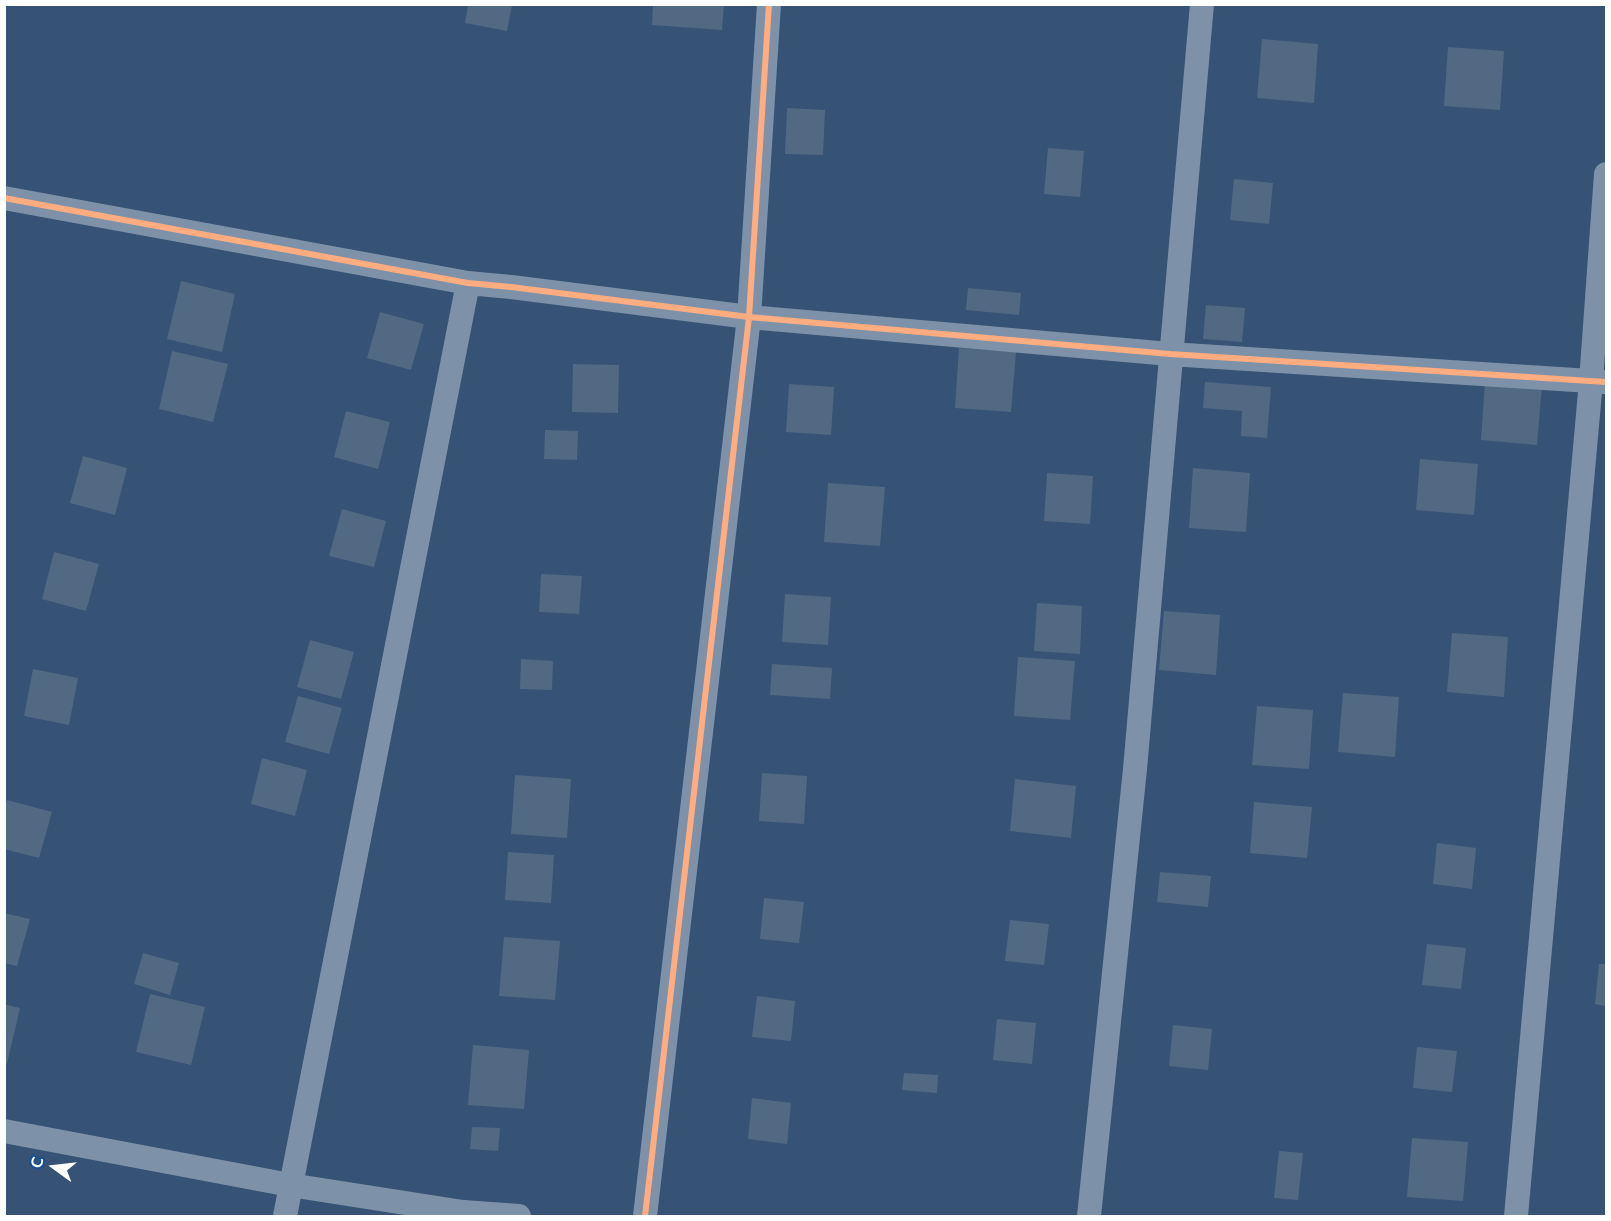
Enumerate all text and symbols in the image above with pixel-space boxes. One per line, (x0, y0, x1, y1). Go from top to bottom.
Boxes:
north arrow (24, 1137, 84, 1197)
text: С (26, 1154, 48, 1170)

